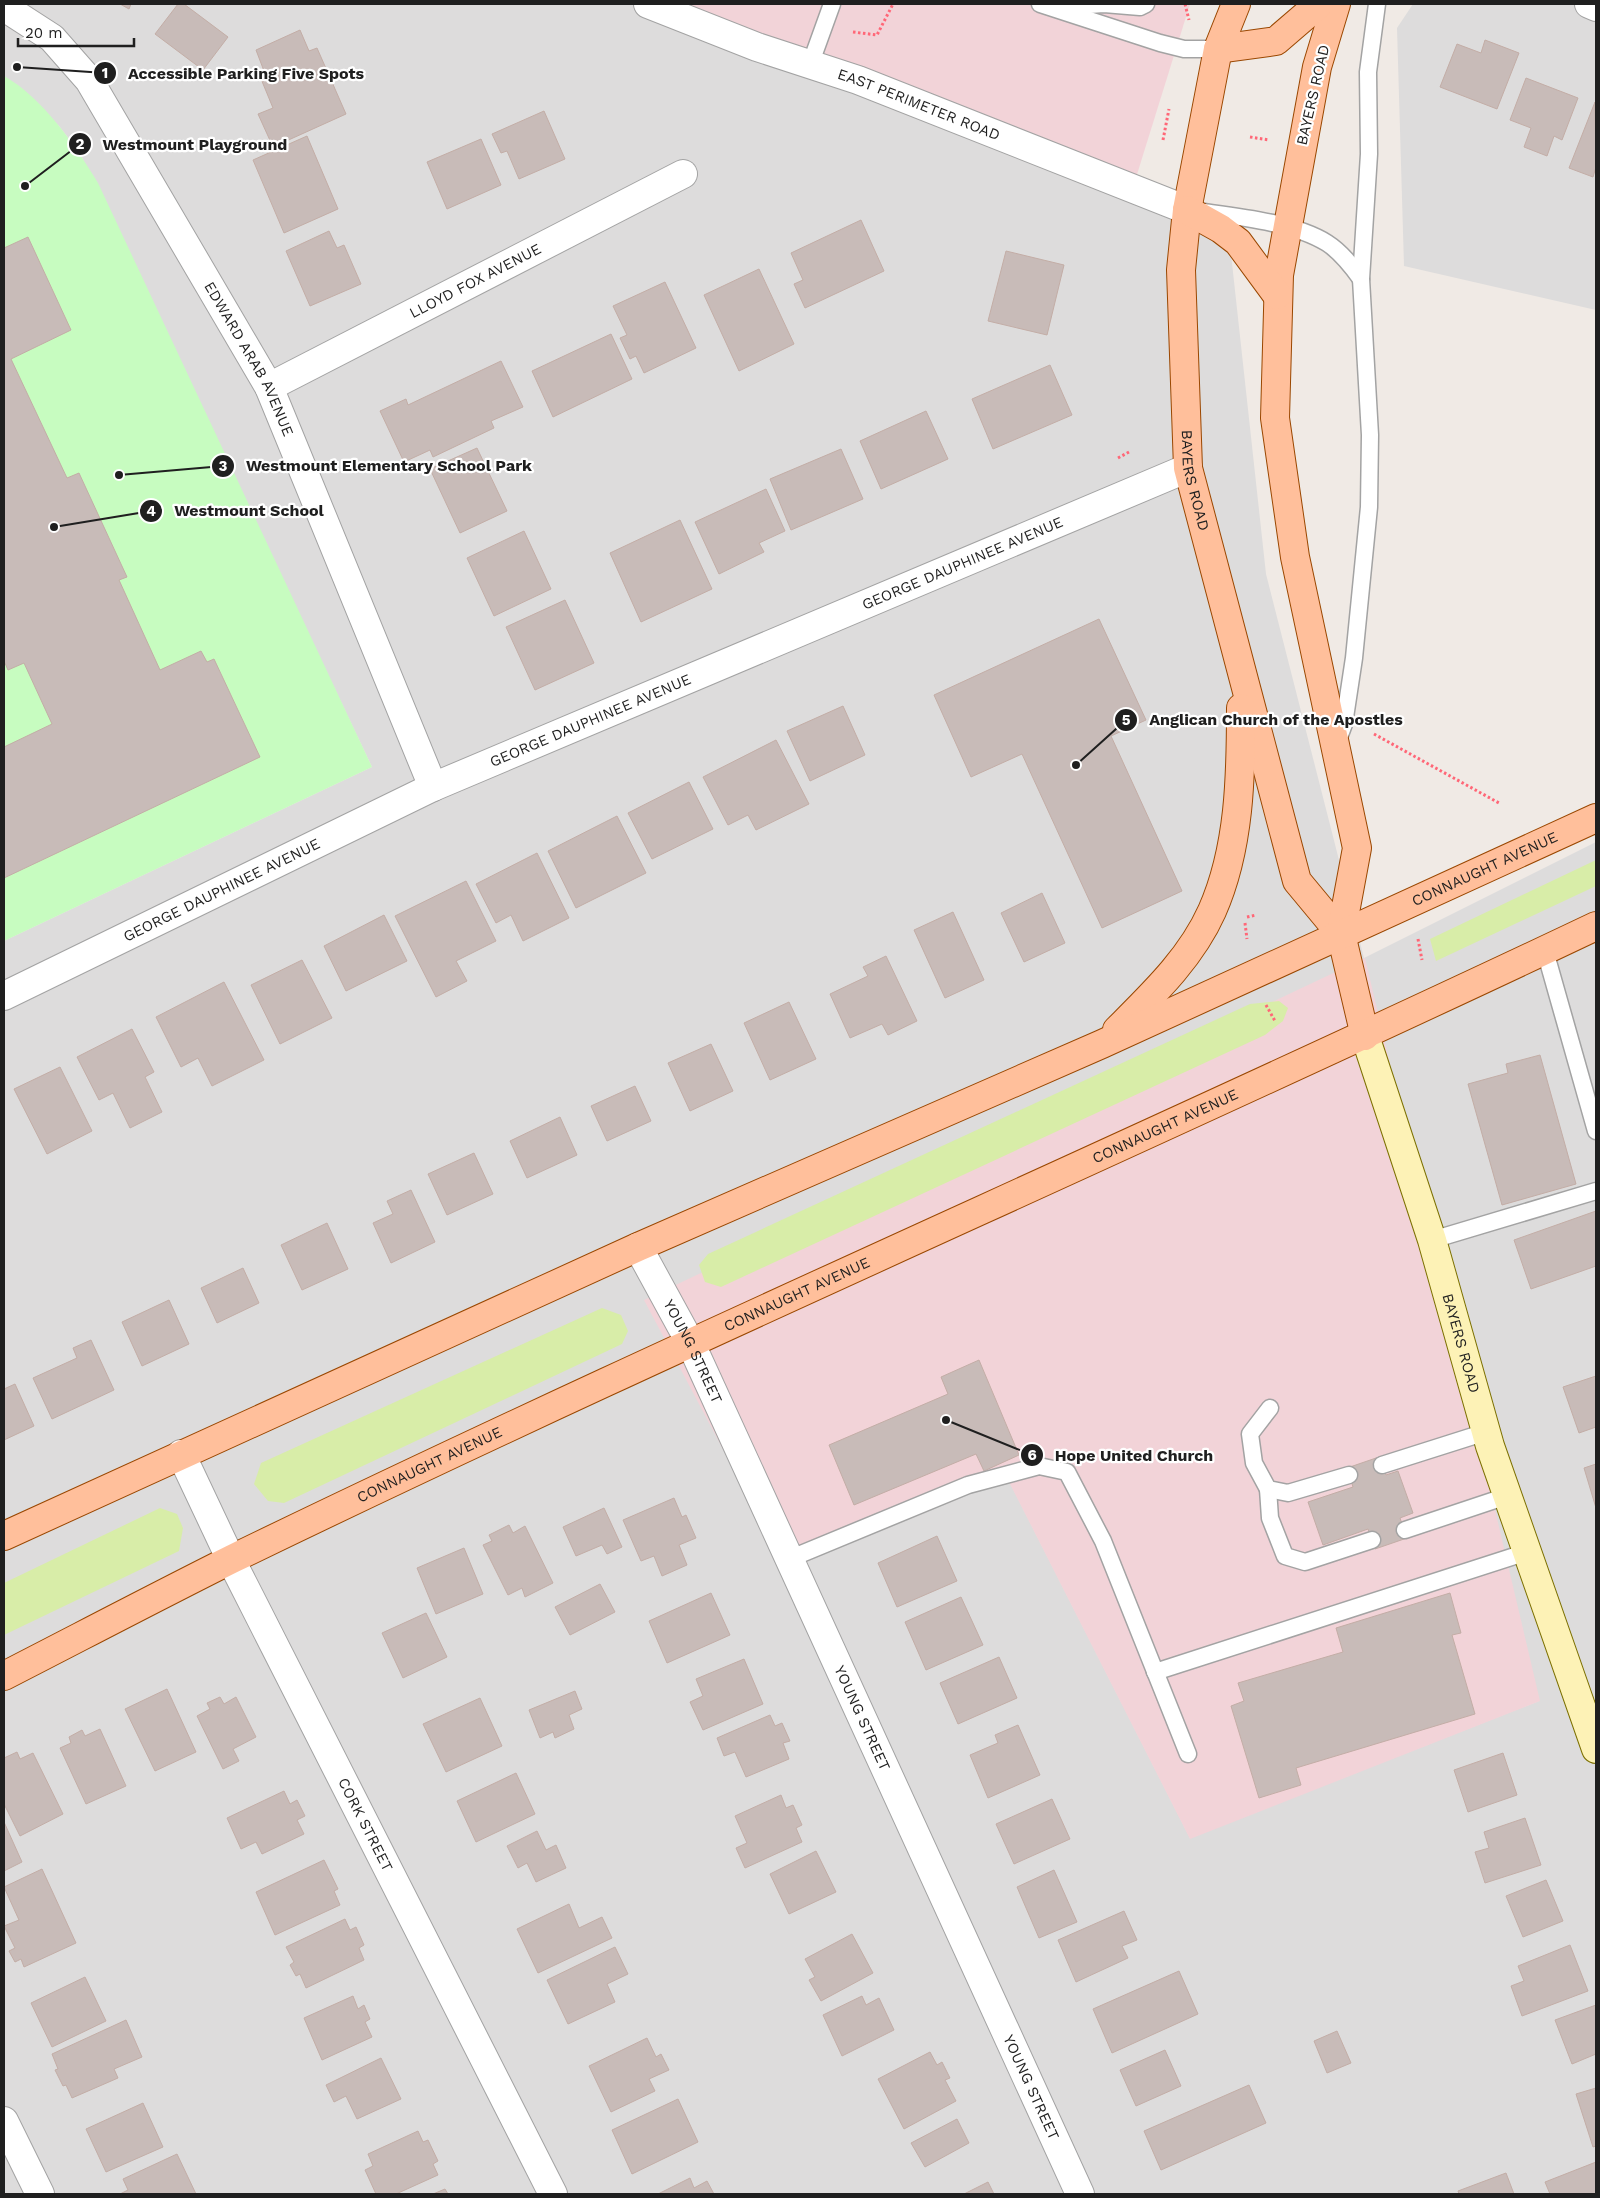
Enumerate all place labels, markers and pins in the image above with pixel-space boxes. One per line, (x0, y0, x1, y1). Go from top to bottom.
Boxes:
callout: Accessible Parking Five Spots (93, 58, 374, 89)
callout: Westmount Playground (68, 128, 298, 159)
callout: Westmount Elementary School Park (211, 450, 542, 481)
callout: Westmount School (139, 495, 334, 526)
callout: Anglican Church of the Apostles (1113, 704, 1413, 735)
callout: Hope United Church (1020, 1440, 1223, 1471)

